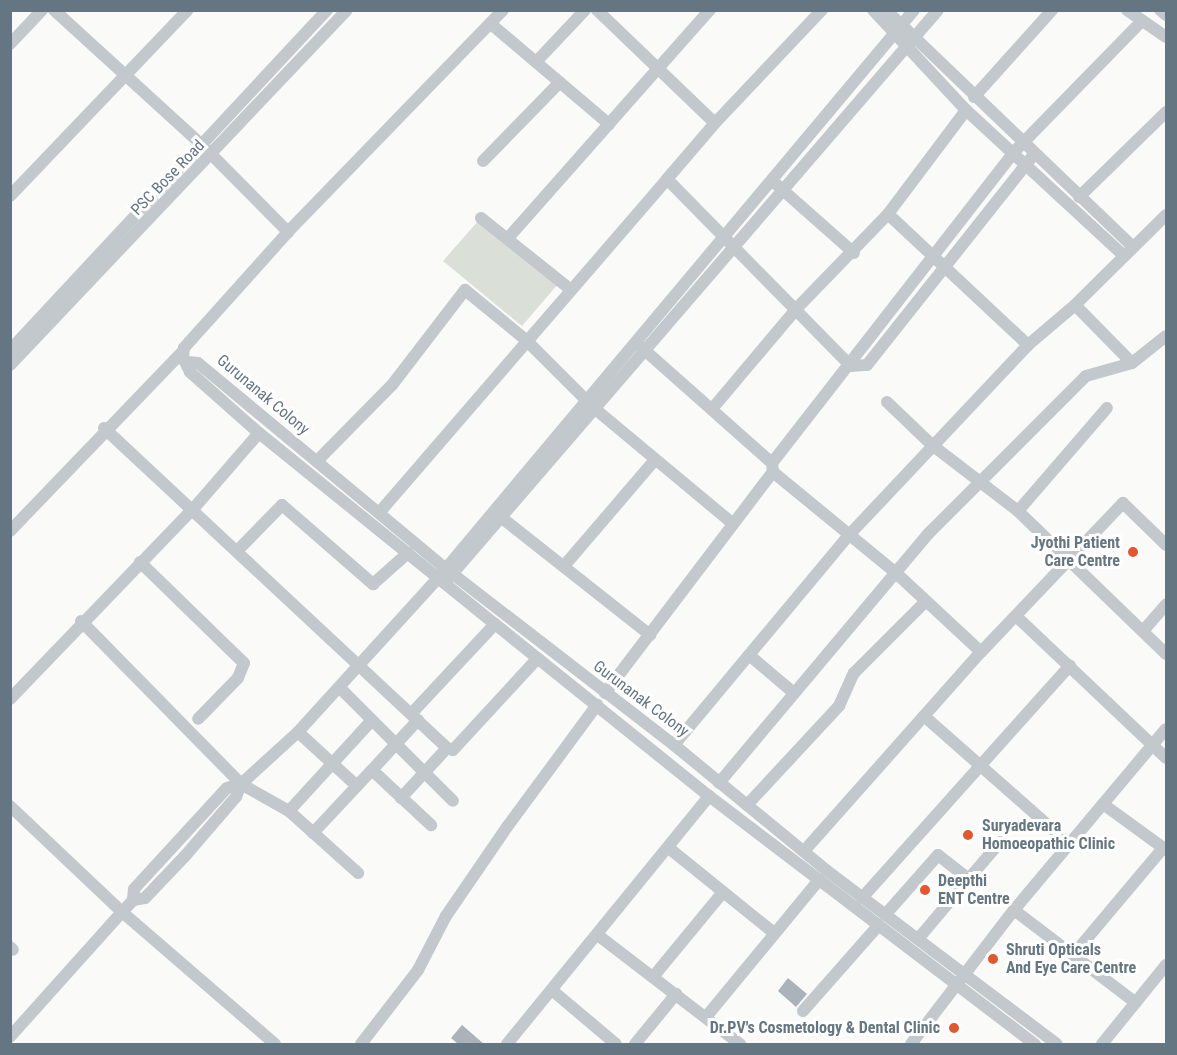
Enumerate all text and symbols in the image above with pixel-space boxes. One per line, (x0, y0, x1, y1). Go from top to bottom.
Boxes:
street label: PSC Bose Road (127, 136, 209, 220)
street label: Gurunanak Colony (213, 351, 313, 439)
place label: Jyothi Patient Care Centre (1031, 533, 1120, 571)
marker: Jyothi Patient Care Centre (1124, 543, 1142, 561)
street label: Gurunanak Colony (589, 657, 693, 741)
place label: Suryadevara Homoeopathic Clinic (982, 816, 1115, 854)
marker: Suryadevara Homoeopathic Clinic (959, 826, 977, 844)
place label: Deepthi ENT Centre (938, 871, 1010, 909)
marker: Deepthi ENT Centre (916, 881, 934, 899)
place label: Shruti Opticals And Eye Care Centre (1006, 940, 1136, 978)
marker: Shruti Opticals And Eye Care Centre (984, 950, 1002, 968)
place label: Dr.PV's Cosmetology & Dental Clinic (710, 1018, 940, 1038)
marker: Dr.PV's Cosmetology & Dental Clinic (945, 1019, 963, 1037)

